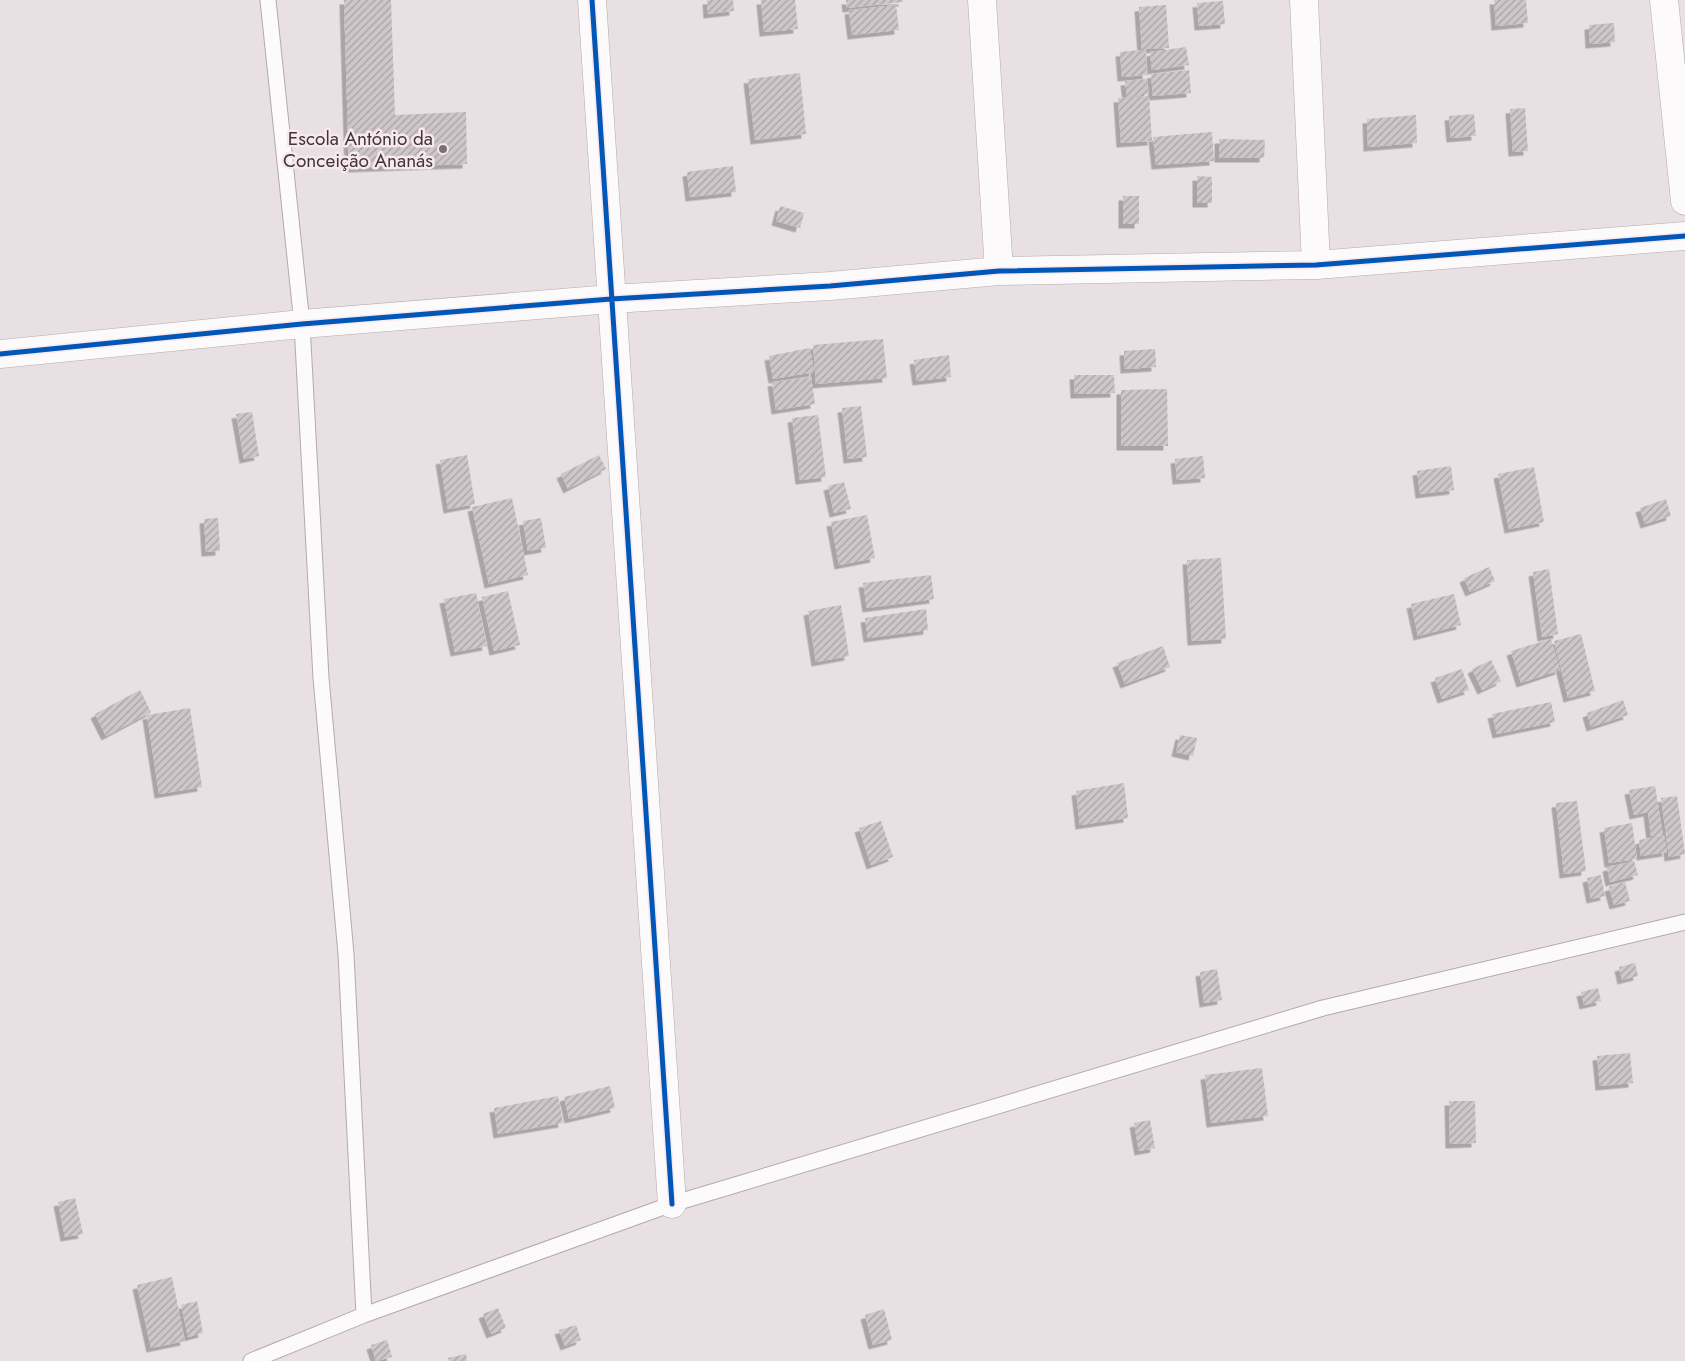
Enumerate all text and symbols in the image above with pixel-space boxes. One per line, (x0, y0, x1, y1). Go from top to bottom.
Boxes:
place label: Escola António da Conceição Ananás (283, 125, 433, 174)
marker: Escola António da Conceição Ananás (437, 143, 449, 155)

